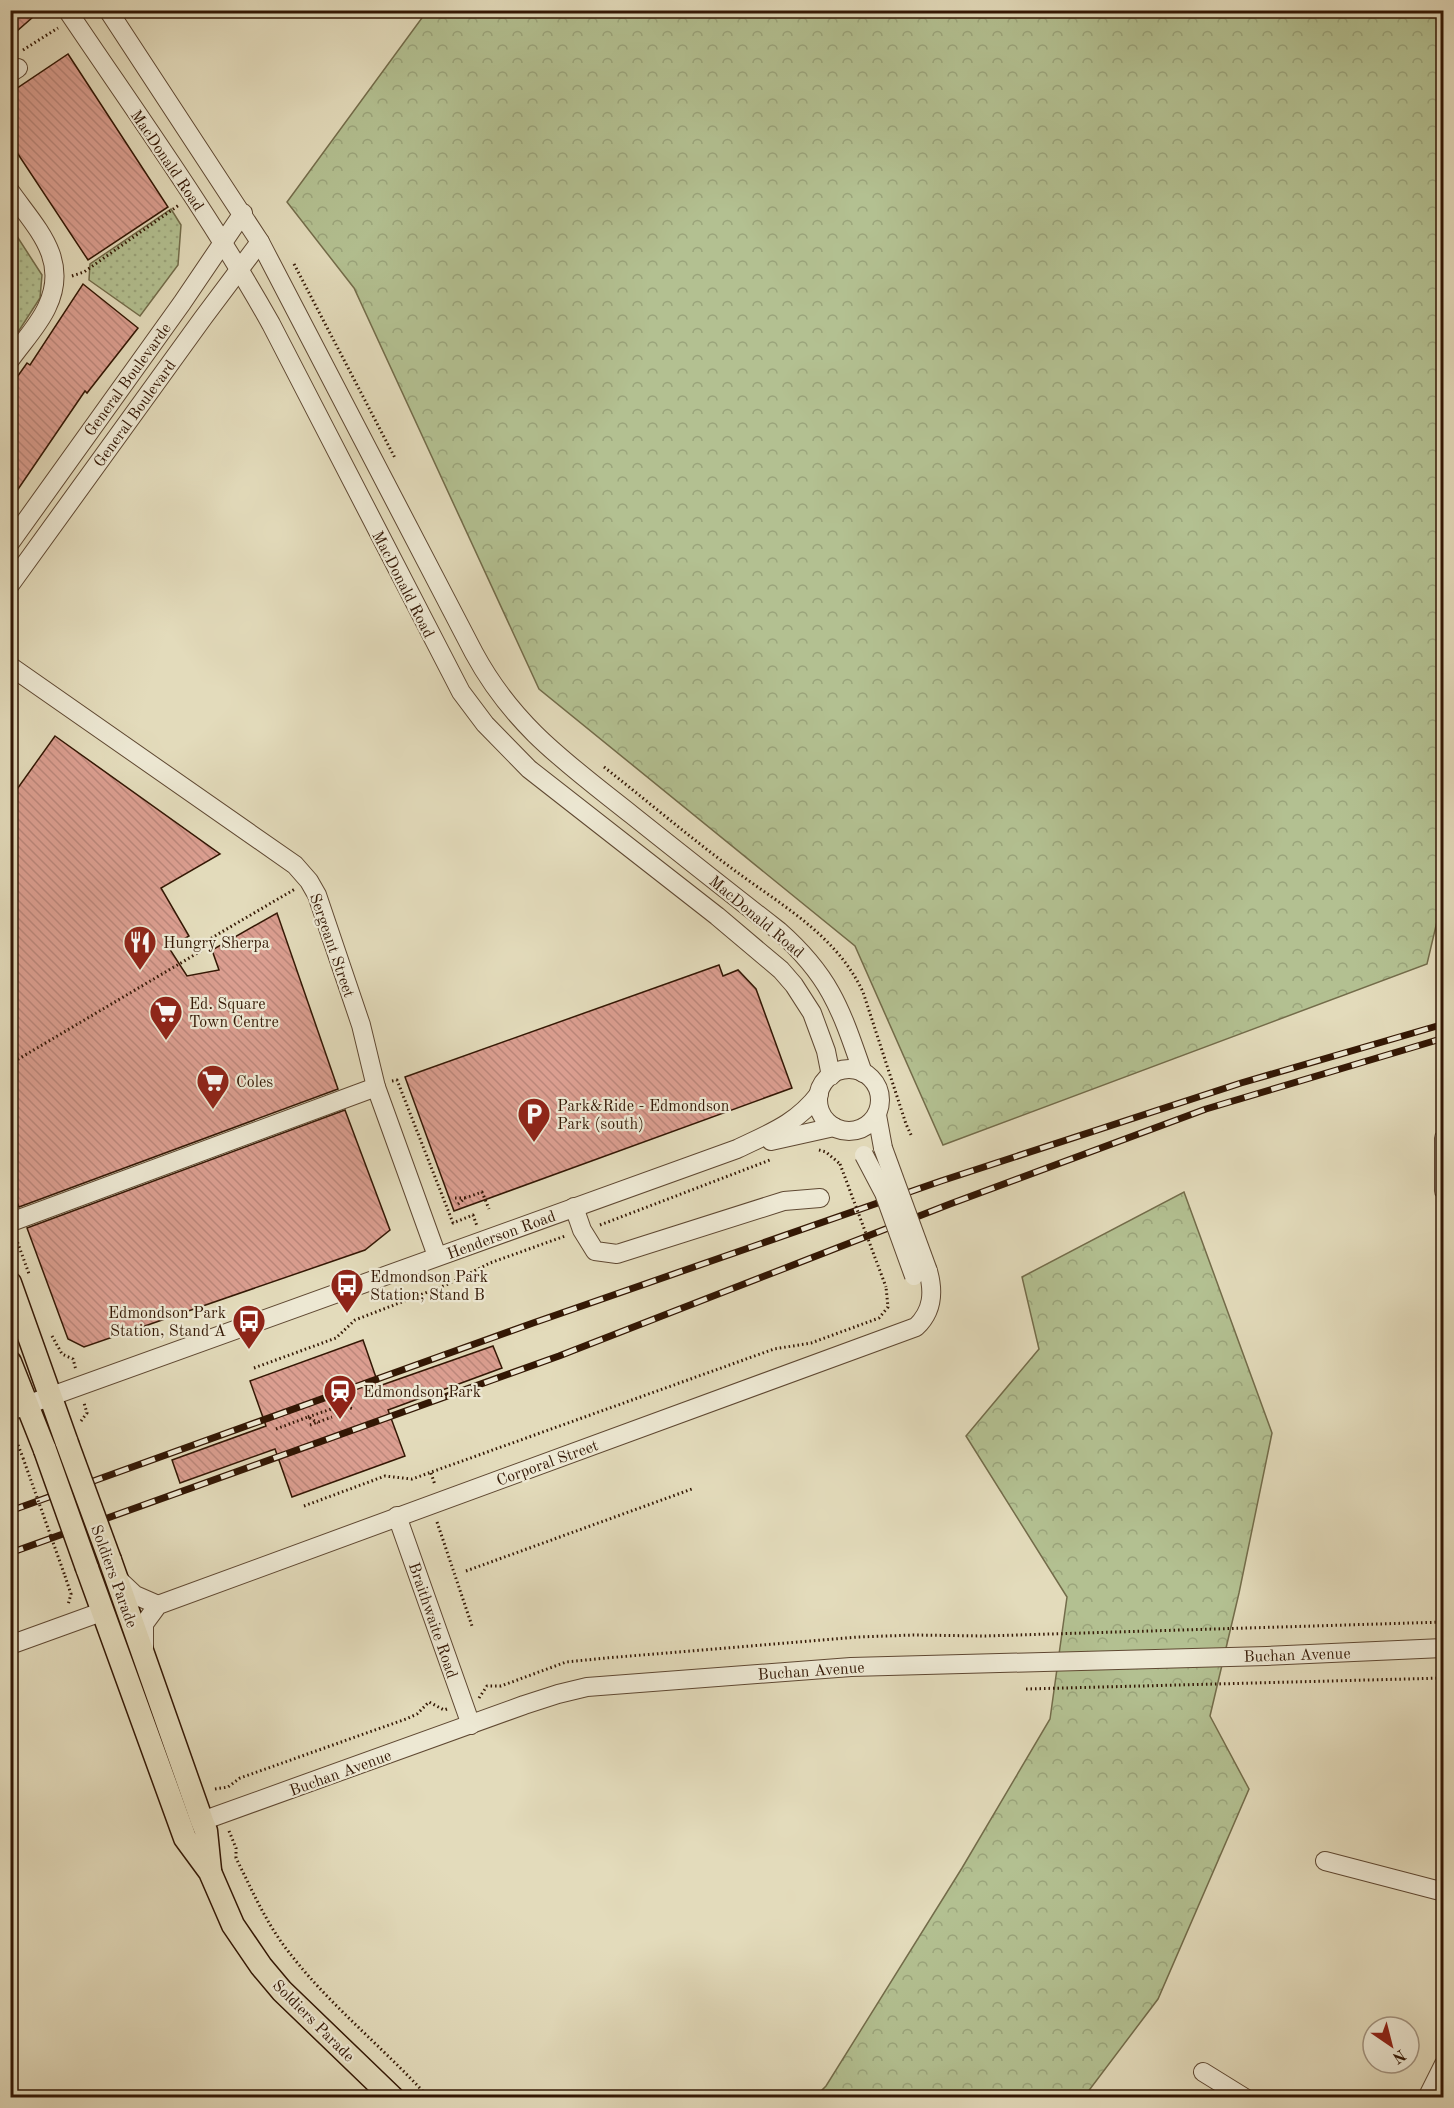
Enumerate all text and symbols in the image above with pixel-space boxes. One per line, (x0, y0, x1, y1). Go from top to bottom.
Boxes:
street label: MacDonald Road (127, 108, 206, 215)
street label: General Boulevarde (79, 319, 175, 439)
street label: General Boulevard (89, 356, 179, 470)
street label: MacDonald Road (368, 529, 436, 641)
street label: MacDonald Road (705, 873, 806, 962)
street label: Sergeant Street (306, 892, 357, 1000)
restaurant icon: Hungry Sherpa (122, 924, 158, 971)
place label: Hungry Sherpa (163, 936, 270, 952)
supermarket icon: Ed. Square Town Centre (148, 994, 184, 1041)
place label: Ed. Square Town Centre (189, 997, 279, 1031)
supermarket icon: Coles (195, 1063, 231, 1110)
place label: Coles (236, 1075, 273, 1091)
parking icon: Park&Ride - Edmondson Park (south) (516, 1096, 552, 1143)
place label: Park&Ride - Edmondson Park (south) (557, 1099, 730, 1133)
street label: Henderson Road (445, 1209, 558, 1263)
bus stop icon: Edmondson Park Station, Stand B (329, 1267, 365, 1314)
place label: Edmondson Park Station, Stand B (370, 1270, 488, 1304)
bus stop icon: Edmondson Park Station, Stand A (231, 1303, 267, 1350)
place label: Edmondson Park Station, Stand A (108, 1306, 226, 1340)
station icon: Edmondson Park (322, 1373, 358, 1420)
place label: Edmondson Park (363, 1385, 481, 1401)
street label: Corporal Street (495, 1438, 601, 1490)
street label: Soldiers Parade (87, 1523, 139, 1630)
street label: Braithwaite Road (405, 1561, 459, 1681)
street label: Buchan Avenue (1243, 1646, 1351, 1666)
street label: Buchan Avenue (757, 1660, 865, 1684)
street label: Buchan Avenue (288, 1748, 394, 1800)
street label: Soldiers Parade (269, 1977, 357, 2065)
north arrow (1361, 2015, 1421, 2075)
text: N (1388, 2046, 1408, 2066)

